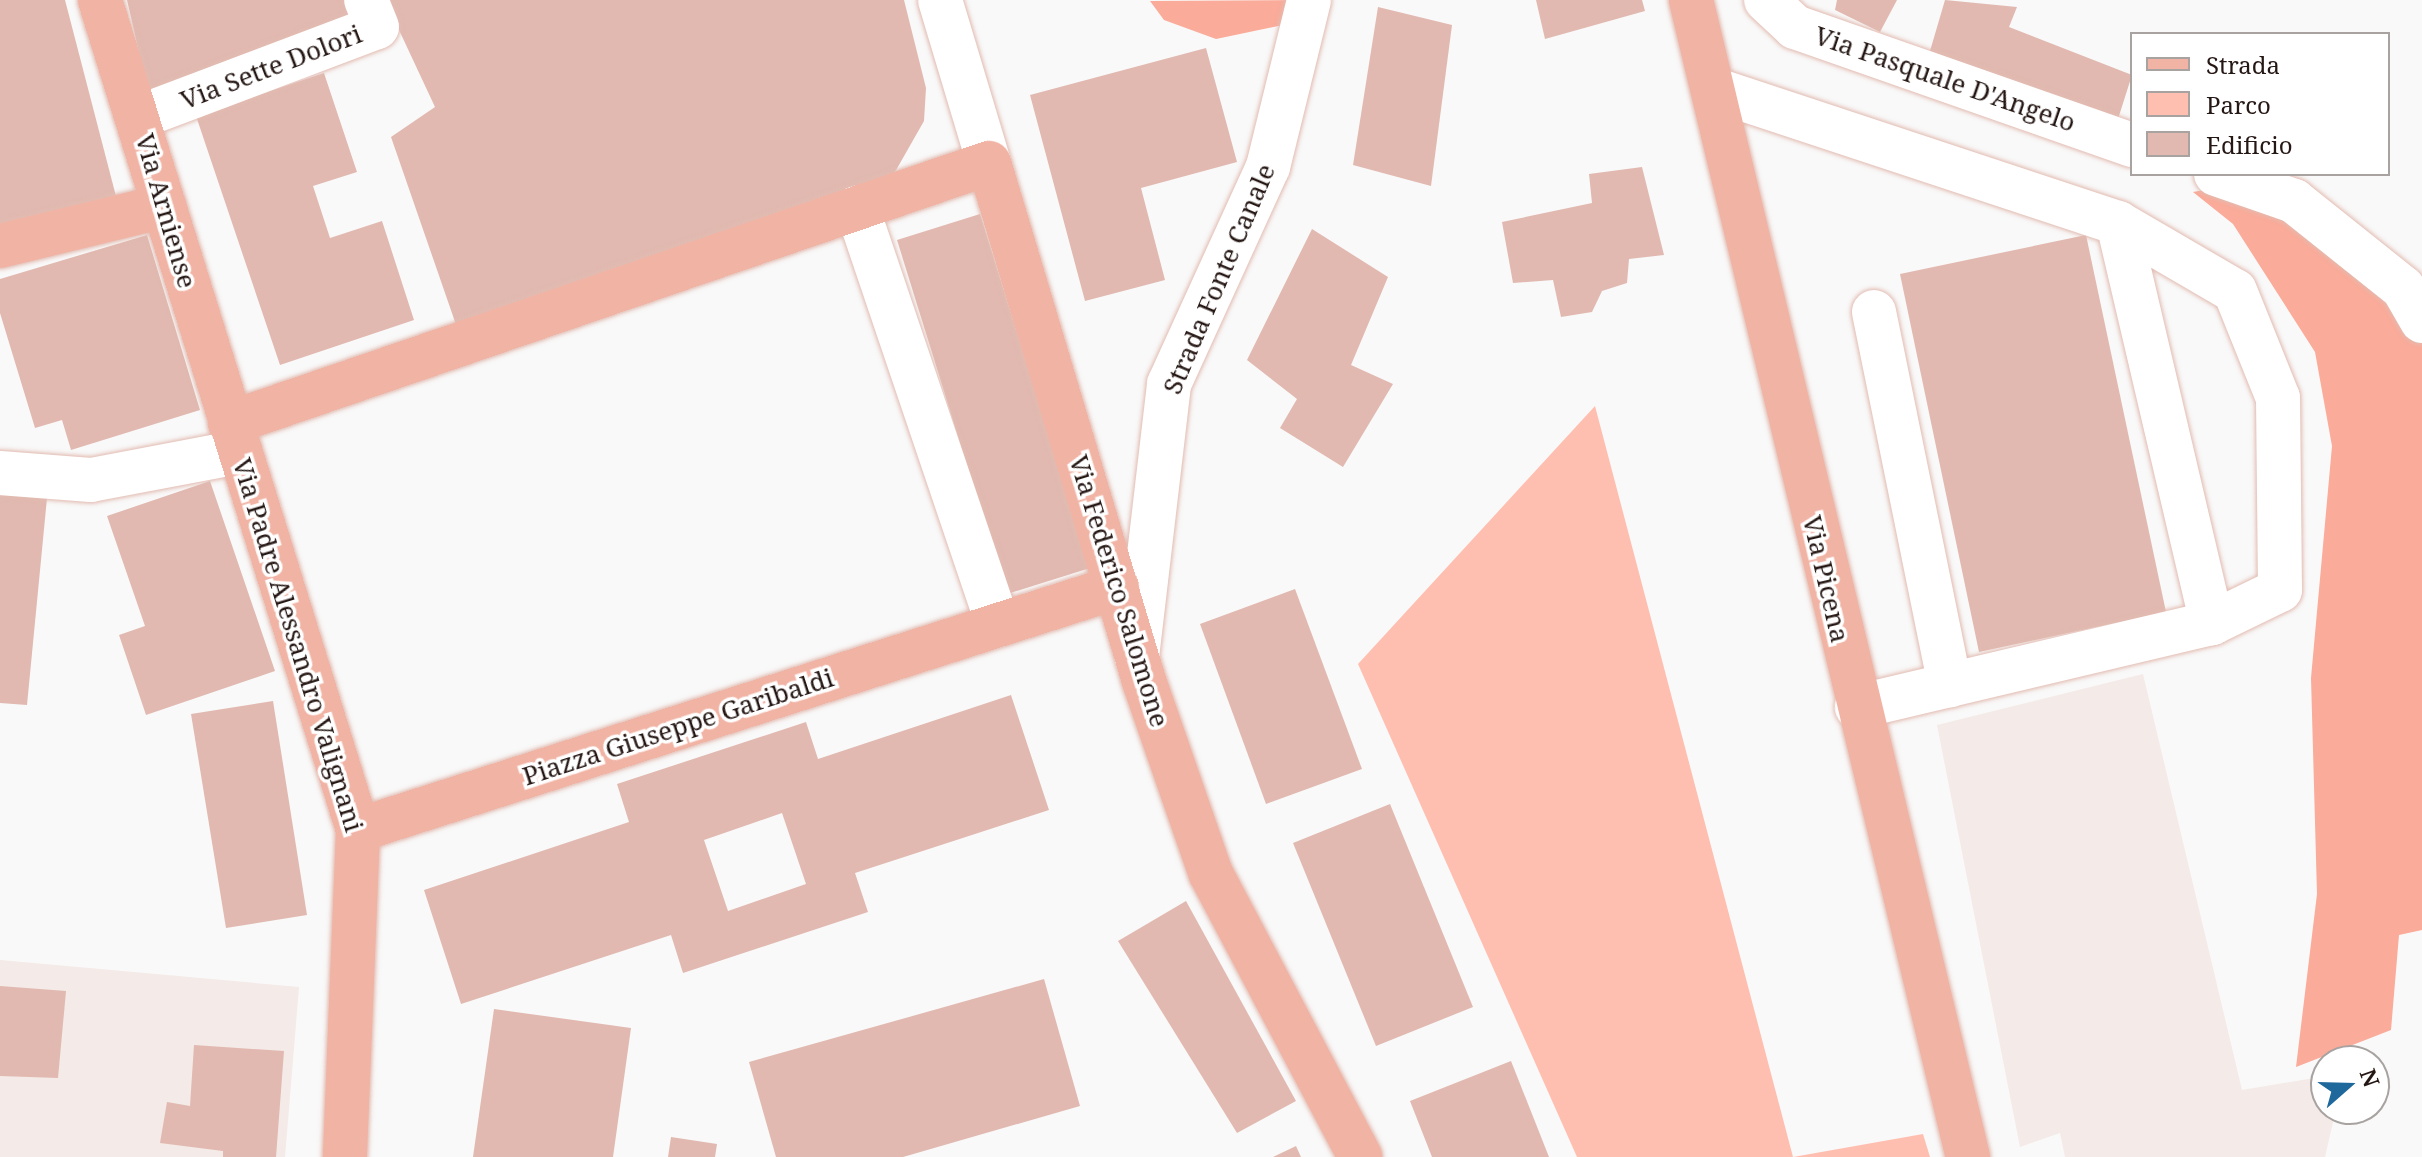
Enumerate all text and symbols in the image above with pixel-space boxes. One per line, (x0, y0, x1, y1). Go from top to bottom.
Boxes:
street label: Via Sette Dolori (176, 18, 366, 116)
street label: Via Pasquale D'Angelo (1810, 20, 2080, 138)
legend (2130, 32, 2390, 176)
text: Strada (2206, 48, 2280, 81)
text: Parco (2206, 88, 2271, 121)
text: Edificio (2206, 128, 2293, 161)
street label: Via Arniense (129, 130, 203, 292)
street label: Strada Fonte Canale (1156, 159, 1282, 399)
street label: Via Federico Salomone (1063, 451, 1175, 731)
street label: Via Padre Alessandro Valignani (226, 454, 370, 836)
street label: Via Picena (1796, 512, 1856, 646)
street label: Piazza Giuseppe Garibaldi (519, 662, 837, 792)
north arrow (2310, 1045, 2390, 1125)
text: N (2354, 1064, 2388, 1091)

